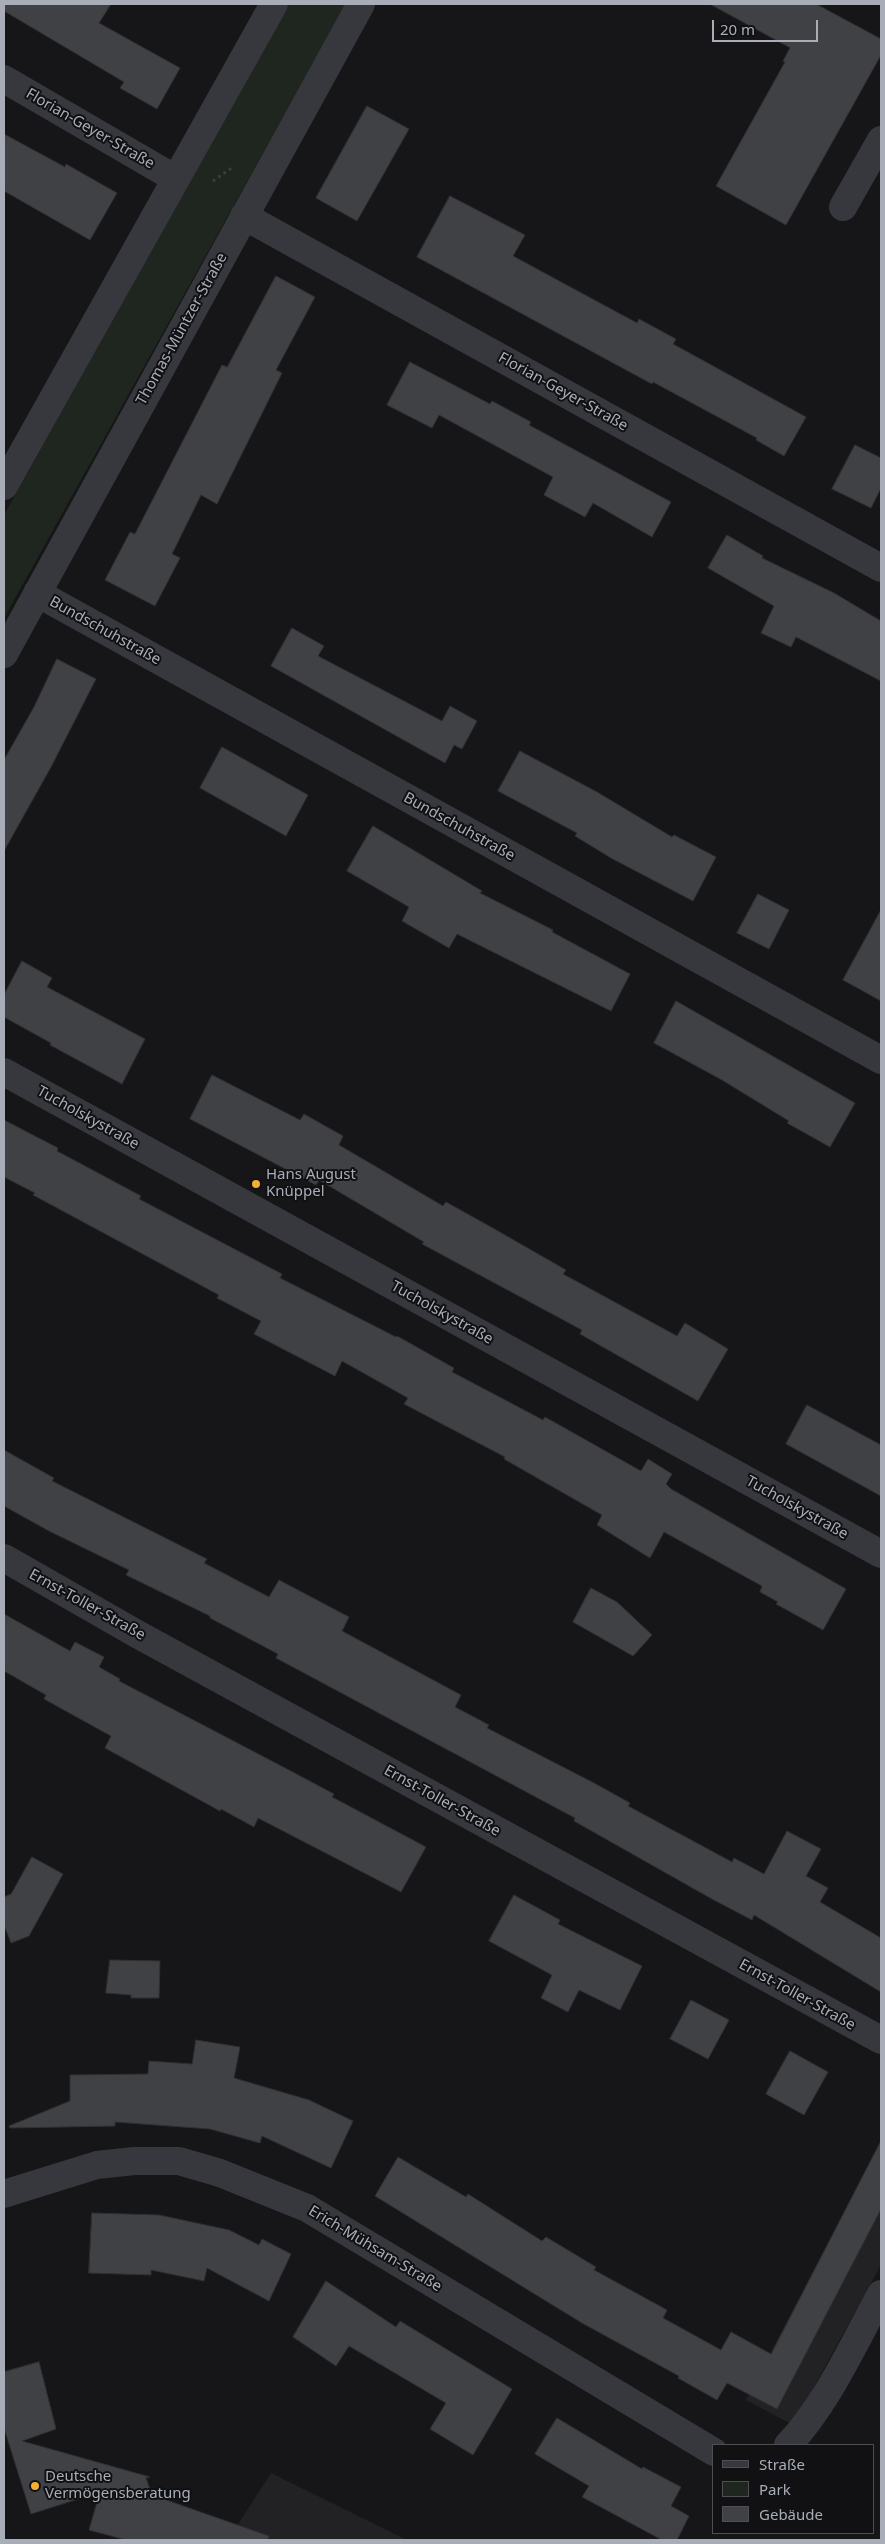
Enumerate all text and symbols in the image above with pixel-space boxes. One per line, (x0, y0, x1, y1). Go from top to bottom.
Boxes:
scale bar (715, 10, 821, 42)
text: 20 m (720, 19, 755, 39)
street label: Florian-Geyer-Straße (23, 85, 157, 173)
street label: Thomas-Müntzer-Straße (133, 250, 231, 408)
street label: Florian-Geyer-Straße (495, 349, 631, 435)
street label: Bundschuhstraße (46, 593, 164, 669)
street label: Bundschuhstraße (400, 789, 518, 865)
street label: Tucholskystraße (34, 1083, 142, 1153)
place label: Hans August Knüppel (266, 1166, 356, 1201)
marker: Hans August Knüppel (250, 1178, 262, 1190)
street label: Tucholskystraße (388, 1278, 496, 1348)
street label: Tucholskystraße (743, 1473, 851, 1543)
street label: Ernst-Toller-Straße (26, 1566, 148, 1644)
street label: Ernst-Toller-Straße (381, 1762, 503, 1840)
street label: Ernst-Toller-Straße (736, 1956, 858, 2034)
street label: Erich-Mühsam-Straße (305, 2202, 445, 2296)
legend (712, 2444, 875, 2534)
text: Straße (759, 2454, 805, 2474)
place label: Deutsche Vermögensberatung (45, 2468, 191, 2503)
text: Park (759, 2479, 791, 2499)
marker: Deutsche Vermögensberatung (29, 2480, 41, 2492)
text: Gebäude (759, 2504, 823, 2524)

